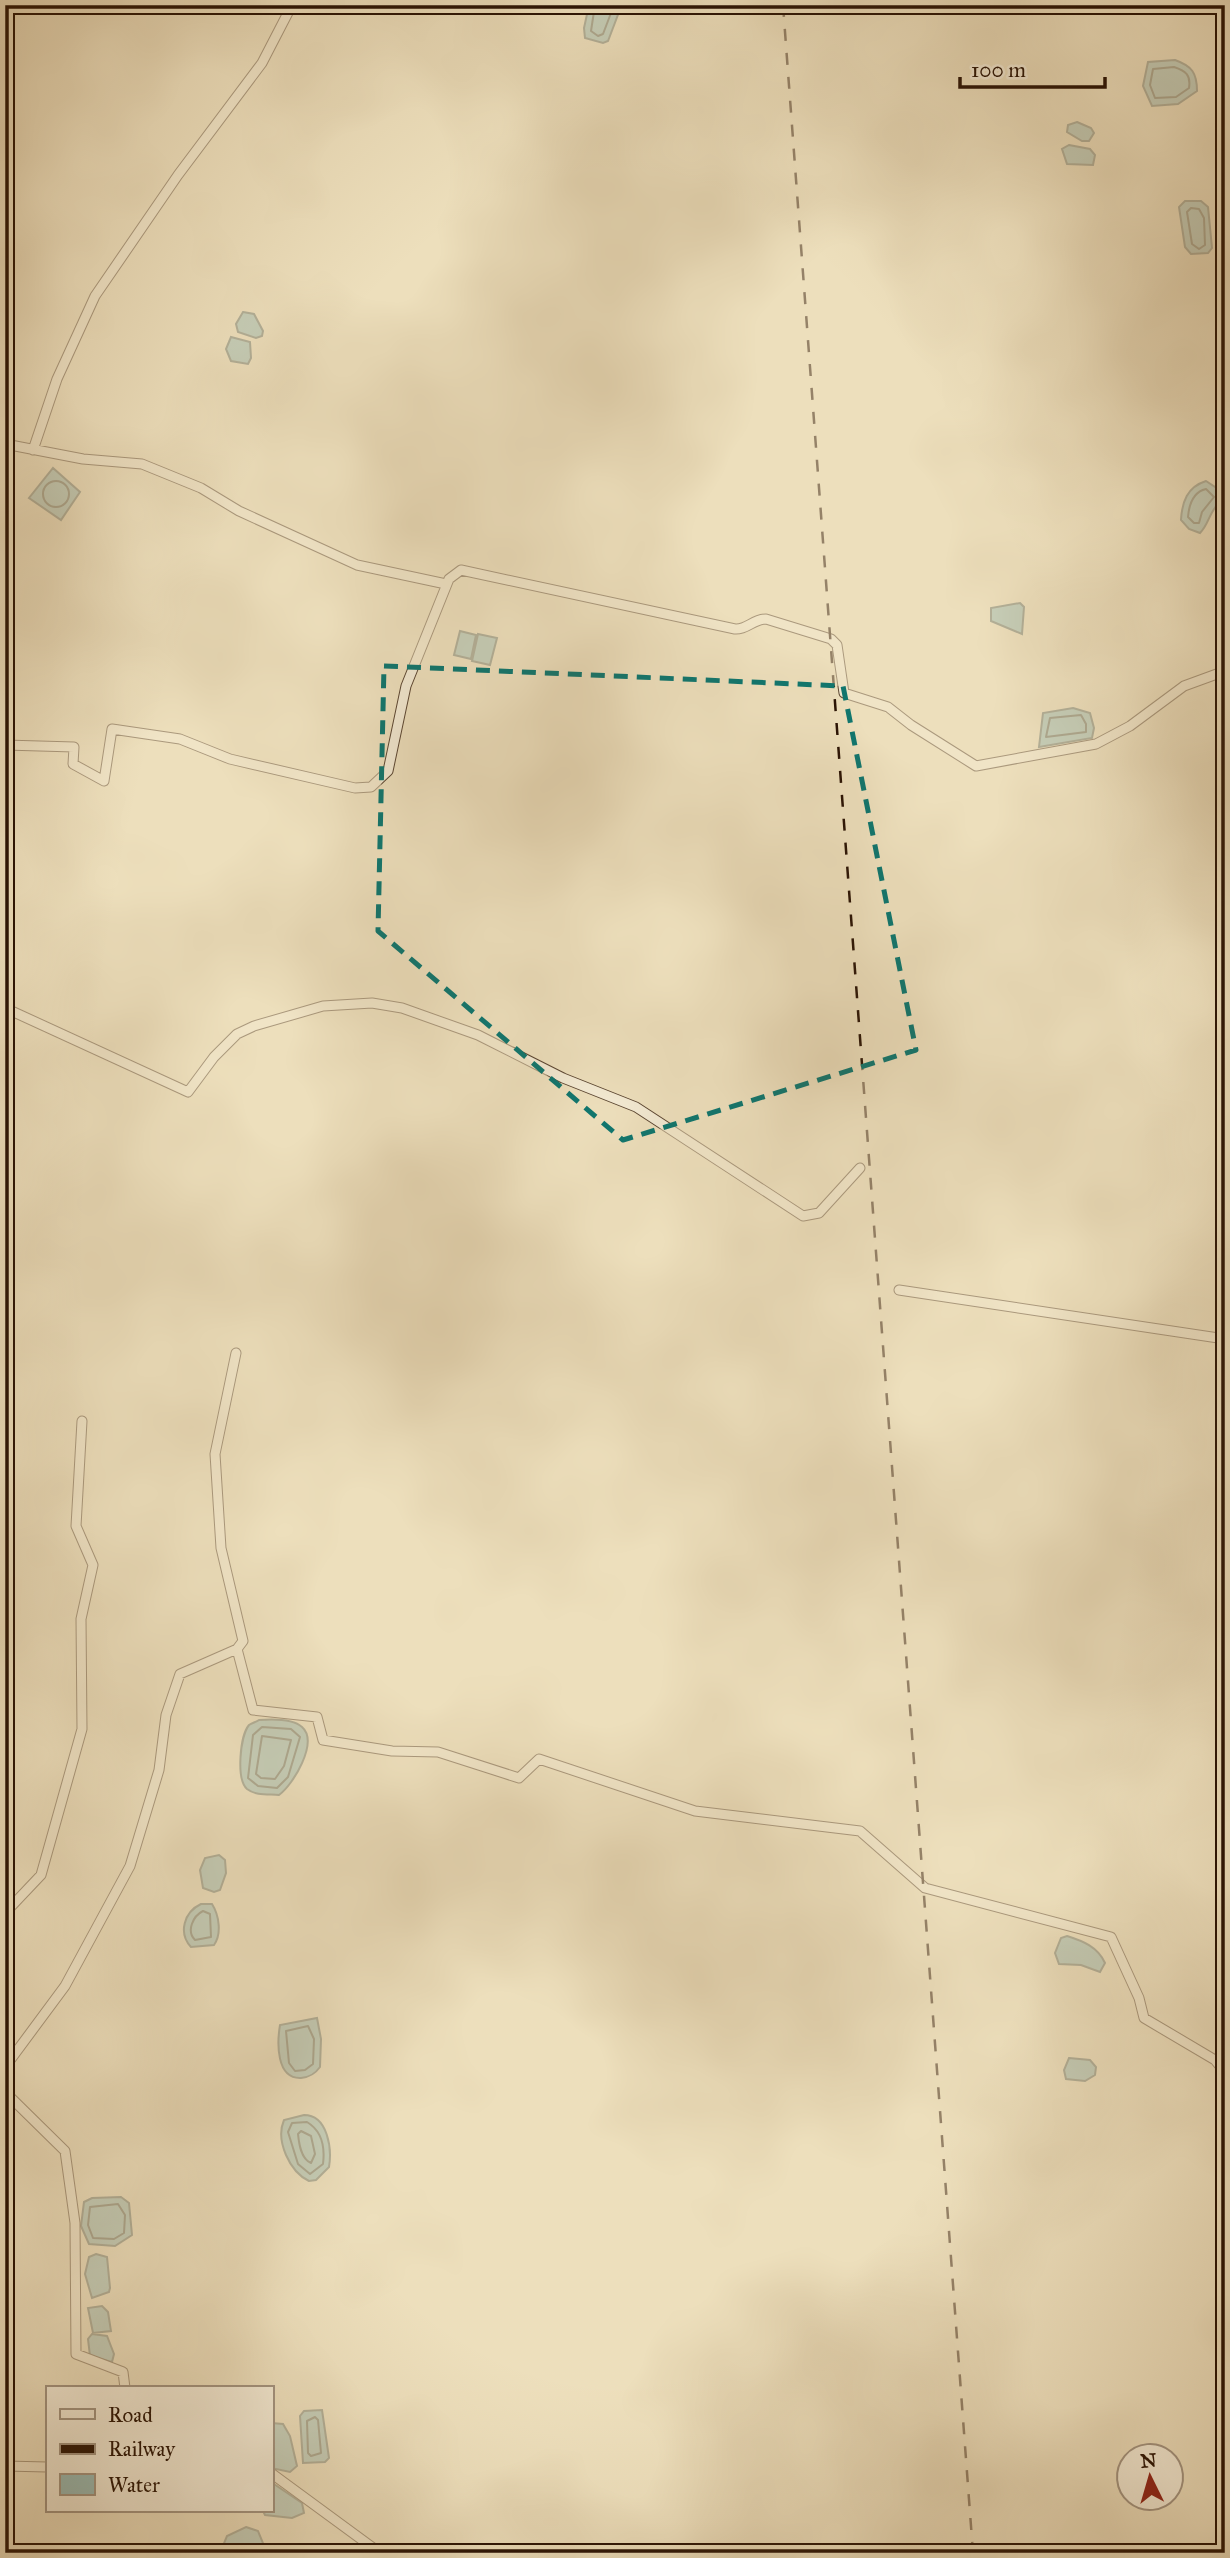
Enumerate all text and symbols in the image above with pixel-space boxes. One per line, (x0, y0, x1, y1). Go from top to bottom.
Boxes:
scale bar (960, 46, 1106, 90)
text: 100 m (971, 57, 1026, 83)
legend (46, 2386, 273, 2512)
text: Road (108, 2402, 153, 2428)
text: Railway (108, 2436, 176, 2462)
north arrow (1114, 2442, 1184, 2512)
text: N (1140, 2448, 1158, 2473)
text: Water (108, 2472, 160, 2498)

